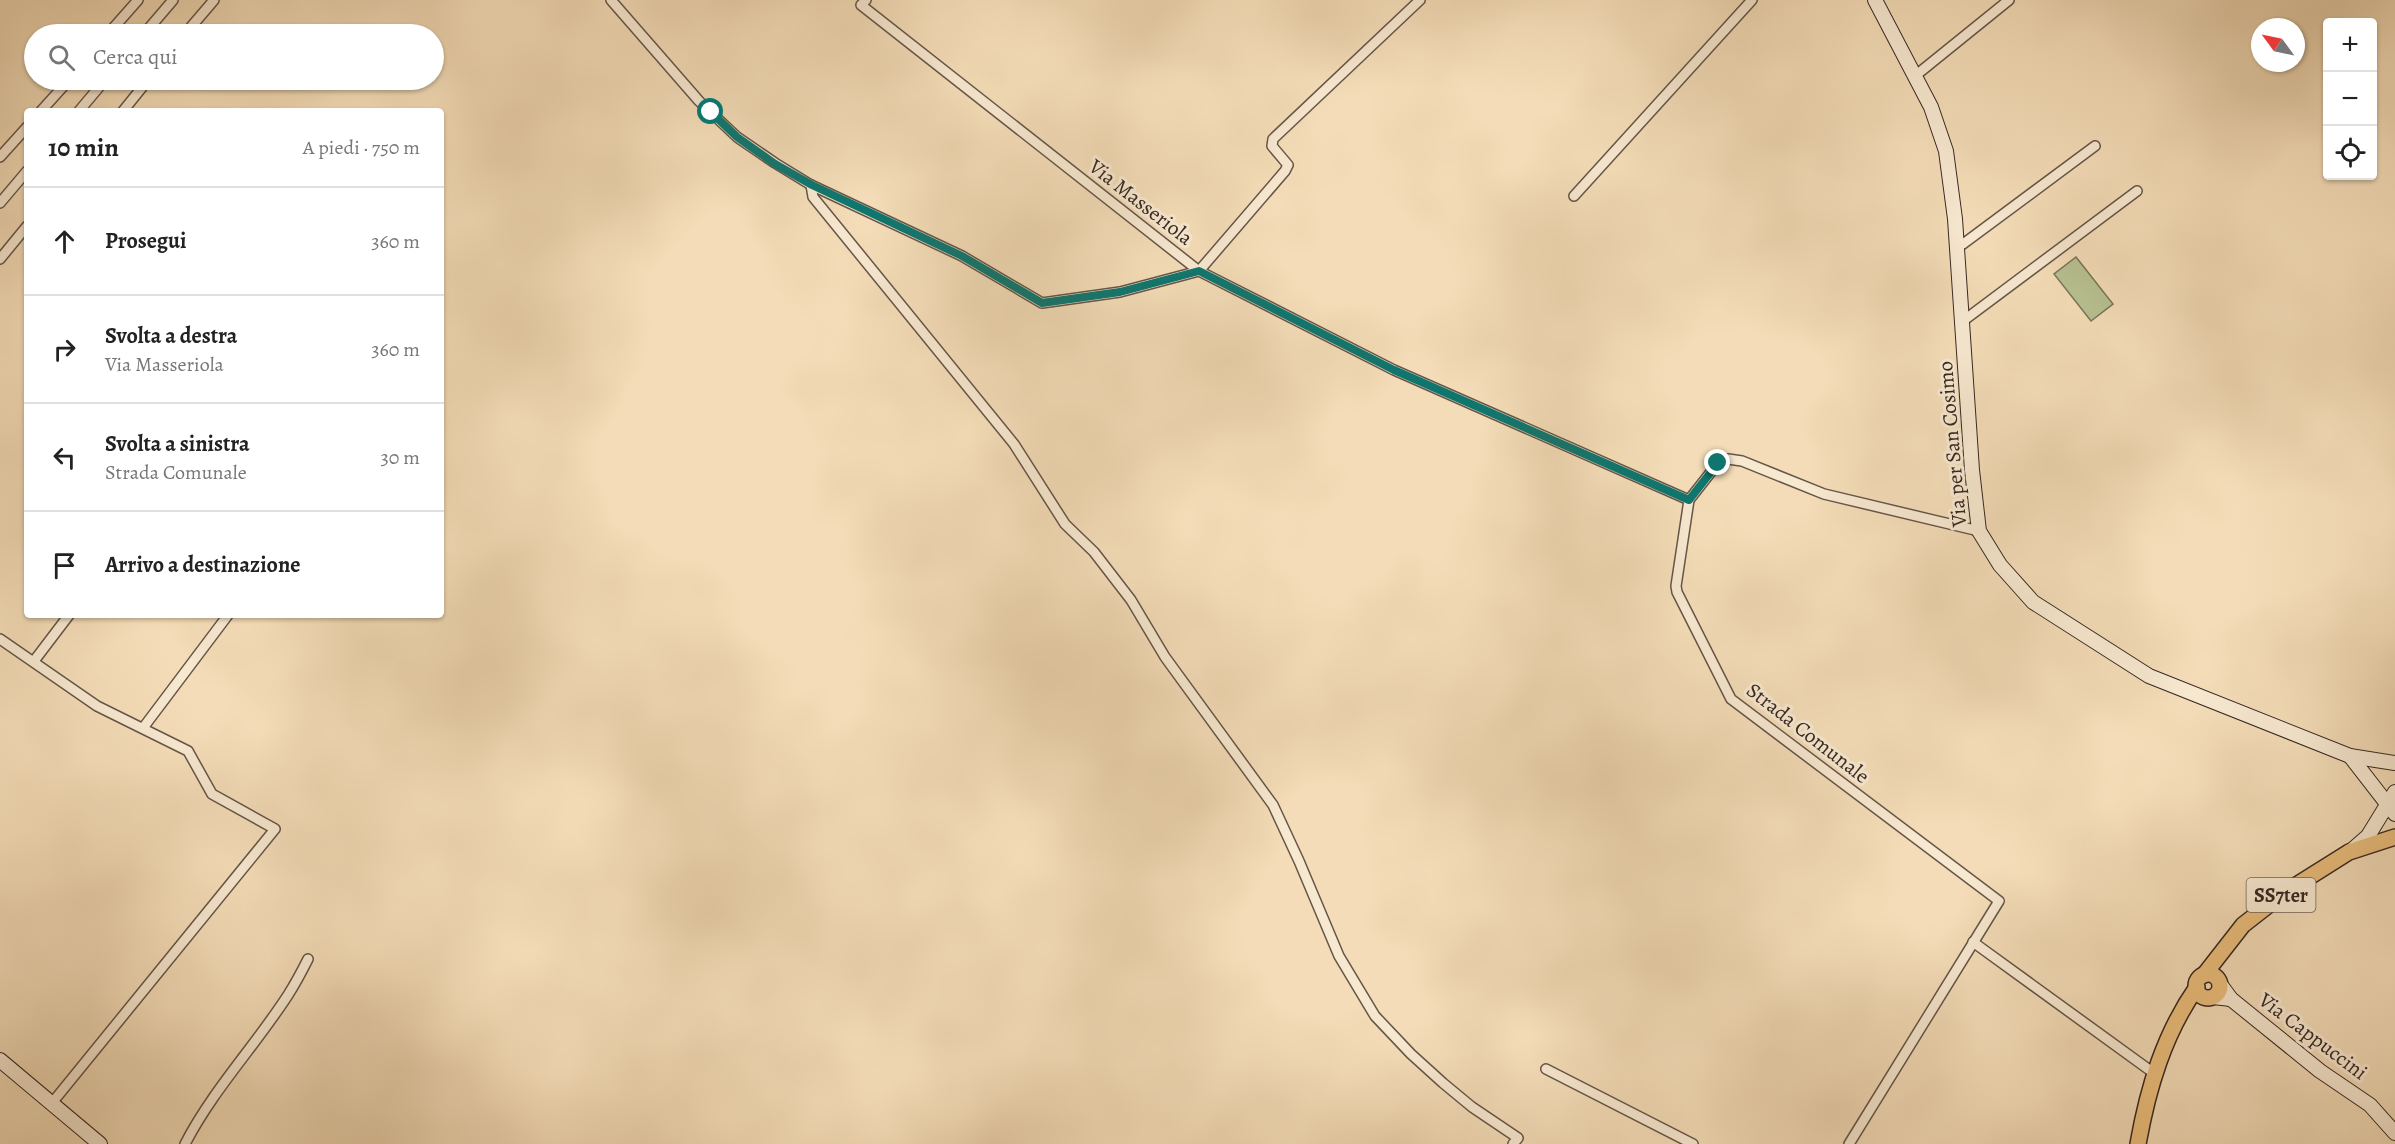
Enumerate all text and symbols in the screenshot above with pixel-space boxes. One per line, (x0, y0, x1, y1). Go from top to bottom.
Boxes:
north arrow (2251, 18, 2305, 72)
map controls (2323, 18, 2377, 180)
button: + (2323, 18, 2377, 72)
search box (24, 24, 444, 90)
icon: search (45, 41, 78, 74)
text: Cerca qui (93, 42, 178, 72)
button: − (2323, 72, 2377, 126)
route start (697, 98, 723, 124)
button: locate (2323, 126, 2377, 180)
text: 10 min (48, 130, 119, 165)
text: A piedi · 750 m (303, 134, 420, 161)
street label: Via Masseriola (1082, 152, 1199, 252)
icon: ahead (48, 225, 81, 258)
text: Prosegui (105, 226, 186, 256)
text: 360 m (371, 228, 420, 255)
text: Svolta a destra (105, 321, 237, 351)
icon: right (48, 333, 81, 366)
text: 360 m (371, 336, 420, 363)
text: Via Masseriola (105, 351, 224, 378)
street label: Via per San Cosimo (1931, 360, 1973, 529)
text: Svolta a sinistra (105, 429, 250, 459)
icon: left (48, 441, 81, 474)
text: 30 m (380, 444, 420, 471)
route end (1704, 449, 1730, 475)
text: Strada Comunale (105, 459, 247, 486)
icon: arrive (48, 549, 81, 582)
text: Arrivo a destinazione (105, 550, 300, 580)
street label: Strada Comunale (1741, 676, 1875, 790)
road number: SS7ter (2246, 878, 2316, 912)
street label: Via Cappuccini (2252, 985, 2373, 1086)

